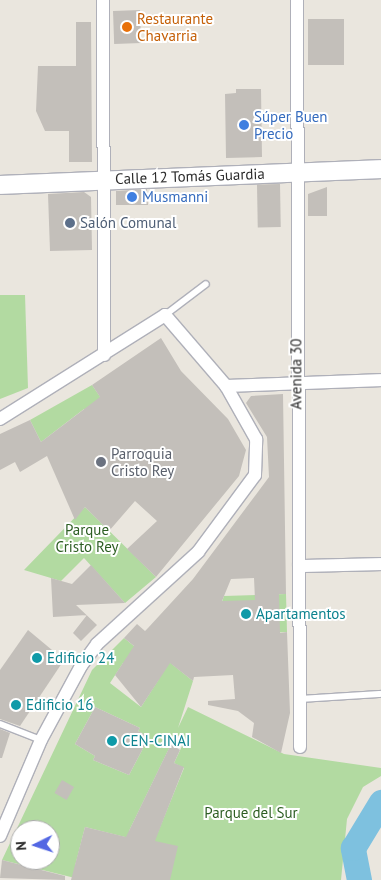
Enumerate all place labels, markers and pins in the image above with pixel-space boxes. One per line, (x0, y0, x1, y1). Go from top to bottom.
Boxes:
place label: Restaurante Chavarria (137, 9, 213, 44)
marker: Restaurante Chavarria (121, 21, 133, 33)
place label: Súper Buen Precio (254, 107, 328, 142)
marker: Súper Buen Precio (238, 119, 250, 131)
place label: Musmanni (142, 188, 208, 206)
marker: Musmanni (126, 191, 138, 203)
place label: Salón Comunal (80, 214, 176, 232)
marker: Salón Comunal (64, 217, 76, 229)
place label: Parroquia Cristo Rey (111, 444, 174, 479)
marker: Parroquia Cristo Rey (95, 456, 107, 468)
place label: Apartamentos (256, 605, 346, 623)
marker: Apartamentos (240, 608, 252, 620)
place label: Edificio 24 (47, 649, 114, 667)
marker: Edificio 24 (31, 652, 43, 664)
place label: Edificio 16 (26, 696, 93, 714)
marker: Edificio 16 (10, 699, 22, 711)
place label: CEN-CINAI (122, 732, 190, 750)
marker: CEN-CINAI (106, 735, 118, 747)

